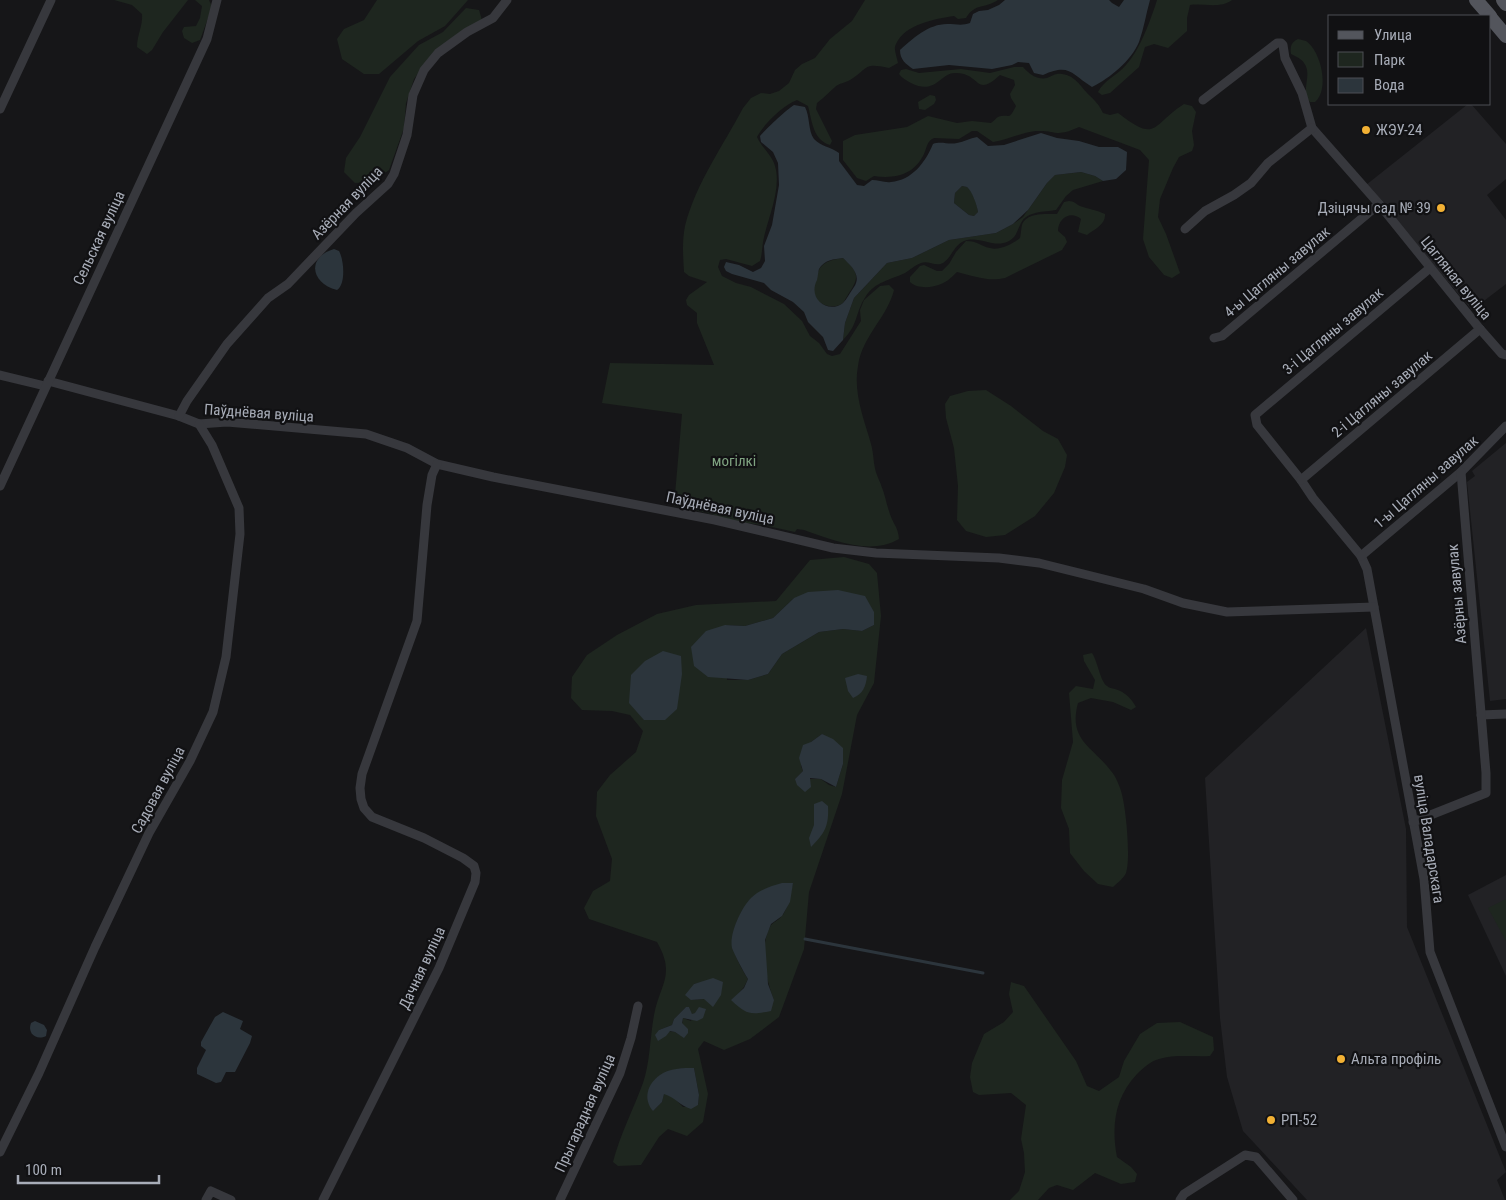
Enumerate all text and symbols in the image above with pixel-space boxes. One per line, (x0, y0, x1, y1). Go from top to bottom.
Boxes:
legend (1328, 15, 1491, 105)
text: Улица (1374, 26, 1412, 44)
text: Парк (1374, 51, 1405, 69)
text: Вода (1374, 76, 1404, 94)
place label: ЖЭУ-24 (1376, 121, 1422, 139)
marker: ЖЭУ-24 (1360, 124, 1372, 136)
street label: Азёрная вуліца (308, 163, 386, 243)
street label: Сельская вуліца (69, 188, 129, 288)
place label: Дзіцячы сад № 39 (1318, 199, 1431, 217)
marker: Дзіцячы сад № 39 (1435, 202, 1447, 214)
street label: 4-ы Цагляны завулак (1221, 223, 1333, 321)
street label: Цагляная вуліца (1417, 233, 1495, 323)
street label: 3-і Цагляны завулак (1279, 284, 1387, 378)
street label: 2-і Цагляны завулак (1328, 347, 1436, 441)
street label: Паўднёвая вуліца (204, 400, 314, 426)
street label: 1-ы Цагляны завулак (1370, 432, 1482, 532)
park label: могілкі (712, 452, 756, 470)
street label: Паўднёвая вуліца (664, 488, 776, 528)
street label: Азёрны завулак (1444, 543, 1470, 645)
street label: Садовая вуліца (127, 743, 189, 837)
street label: вуліца Валадарскага (1410, 773, 1448, 905)
street label: Дачная вуліца (395, 924, 449, 1012)
place label: Альта профіль (1351, 1050, 1441, 1068)
street label: Прыгарадная вуліца (551, 1051, 619, 1175)
marker: Альта профіль (1335, 1053, 1347, 1065)
place label: РП-52 (1281, 1111, 1317, 1129)
marker: РП-52 (1265, 1114, 1277, 1126)
scale bar (18, 1152, 159, 1184)
text: 100 m (25, 1161, 62, 1179)

